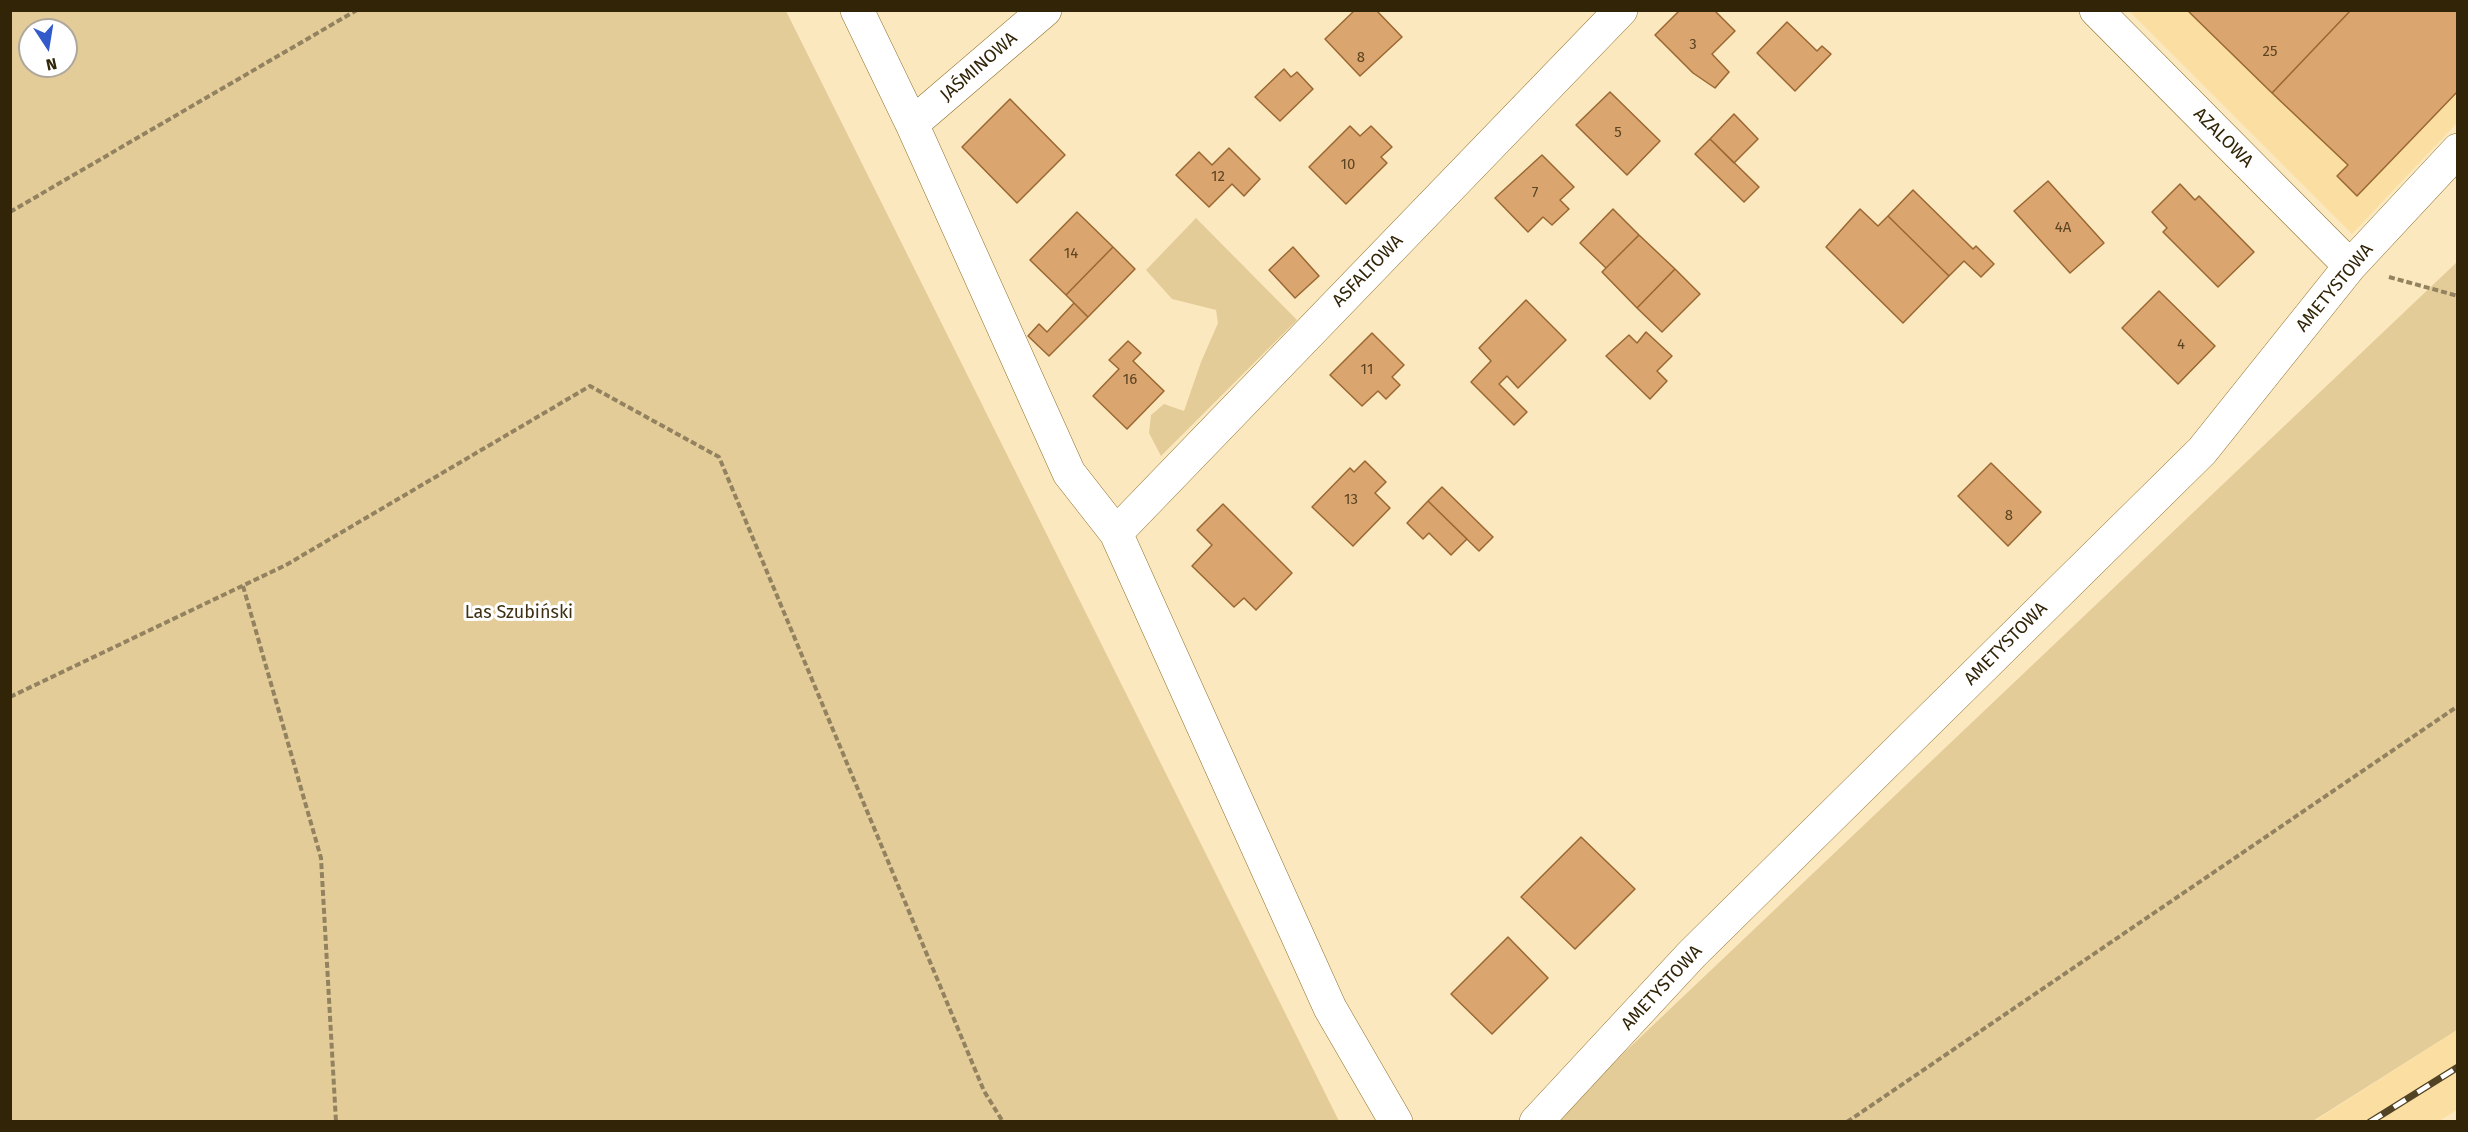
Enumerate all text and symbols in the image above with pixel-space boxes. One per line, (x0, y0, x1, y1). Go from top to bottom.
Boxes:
north arrow (18, 18, 78, 78)
street label: JAŚMINOWA (936, 28, 1022, 106)
house number: 3 (1689, 36, 1697, 54)
house number: 25 (2263, 43, 2277, 61)
house number: 8 (1357, 49, 1365, 67)
text: N (44, 54, 59, 75)
street label: AZALOWA (2189, 104, 2257, 172)
house number: 5 (1614, 124, 1622, 142)
house number: 10 (1341, 156, 1355, 174)
house number: 12 (1211, 168, 1225, 186)
house number: 7 (1532, 184, 1538, 202)
house number: 4A (2055, 219, 2071, 237)
street label: ASFALTOWA (1328, 230, 1408, 312)
street label: AMETYSTOWA (2292, 239, 2378, 337)
house number: 14 (1064, 245, 1078, 263)
house number: 4 (2177, 336, 2185, 354)
house number: 11 (1361, 361, 1373, 379)
house number: 16 (1123, 371, 1137, 389)
house number: 13 (1344, 491, 1358, 509)
house number: 8 (2005, 507, 2013, 525)
street label: AMETYSTOWA (1960, 598, 2052, 690)
park label: Las Szubiński (465, 602, 573, 624)
street label: AMETYSTOWA (1617, 941, 1707, 1035)

